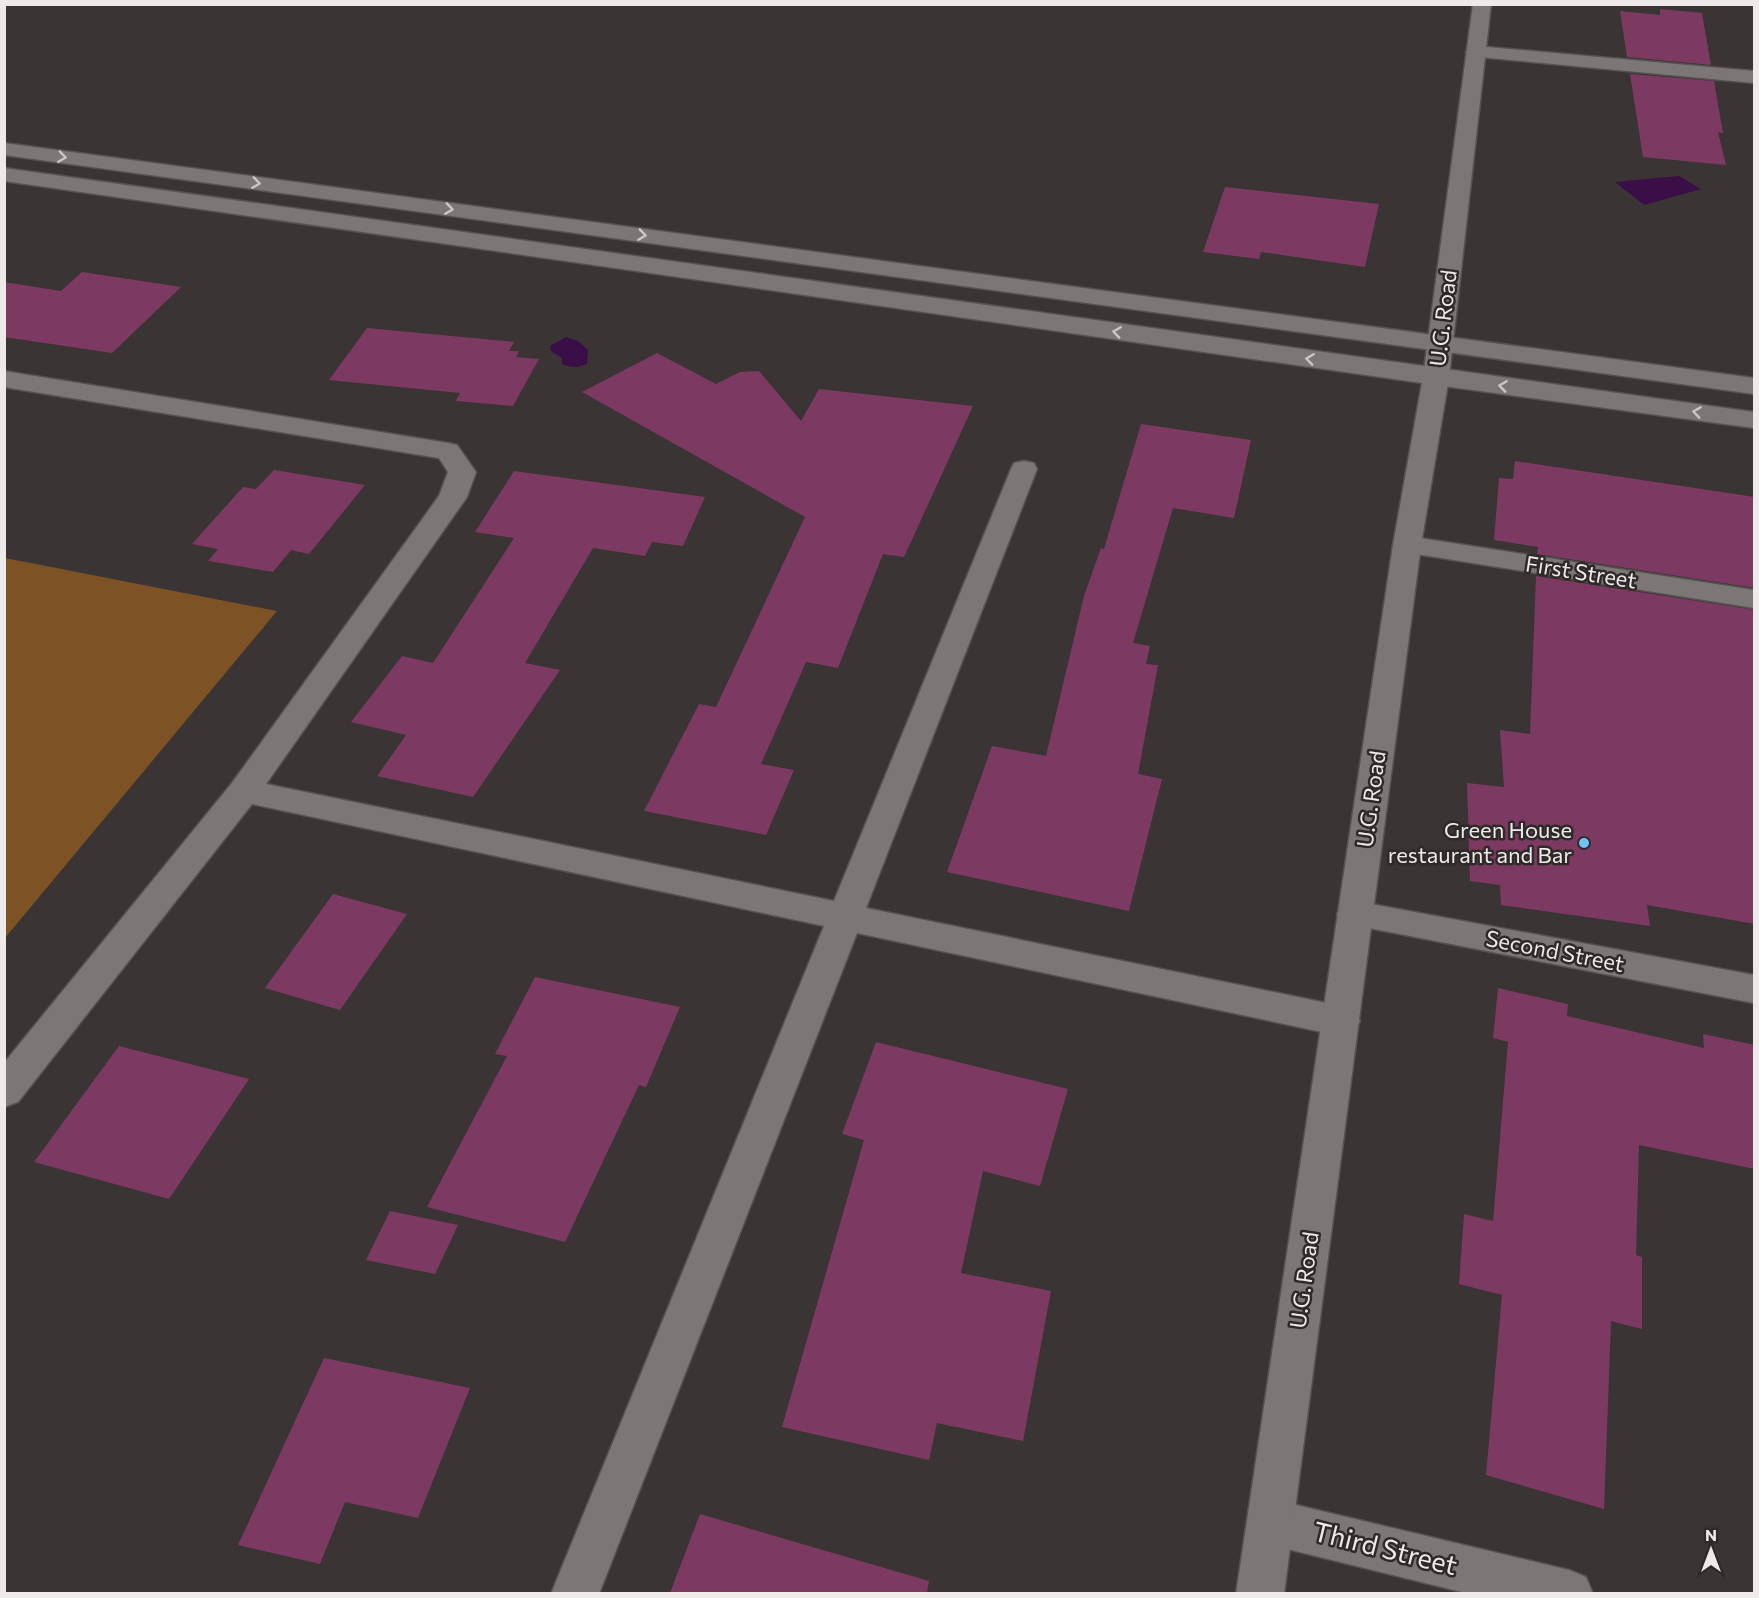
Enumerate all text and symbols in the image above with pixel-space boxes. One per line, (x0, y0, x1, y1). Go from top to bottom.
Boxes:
one-way arrow (58, 150, 67, 162)
one-way arrow (251, 176, 260, 188)
one-way arrow (444, 202, 454, 214)
one-way arrow (638, 228, 647, 241)
street label: U.G. Road (1423, 268, 1462, 368)
one-way arrow (1112, 326, 1122, 339)
one-way arrow (1306, 354, 1315, 366)
one-way arrow (1499, 381, 1508, 393)
one-way arrow (1692, 407, 1701, 419)
street label: First Street (1524, 549, 1639, 594)
street label: U.G. Road (1350, 749, 1391, 849)
place label: Green House restaurant and Bar (1388, 816, 1572, 868)
marker: Green House restaurant and Bar (1577, 836, 1591, 850)
street label: Second Street (1484, 924, 1627, 977)
street label: U.G. Road (1283, 1230, 1324, 1330)
street label: Third Street (1310, 1514, 1461, 1581)
north arrow (1681, 1520, 1741, 1580)
text: N (1705, 1525, 1717, 1544)

